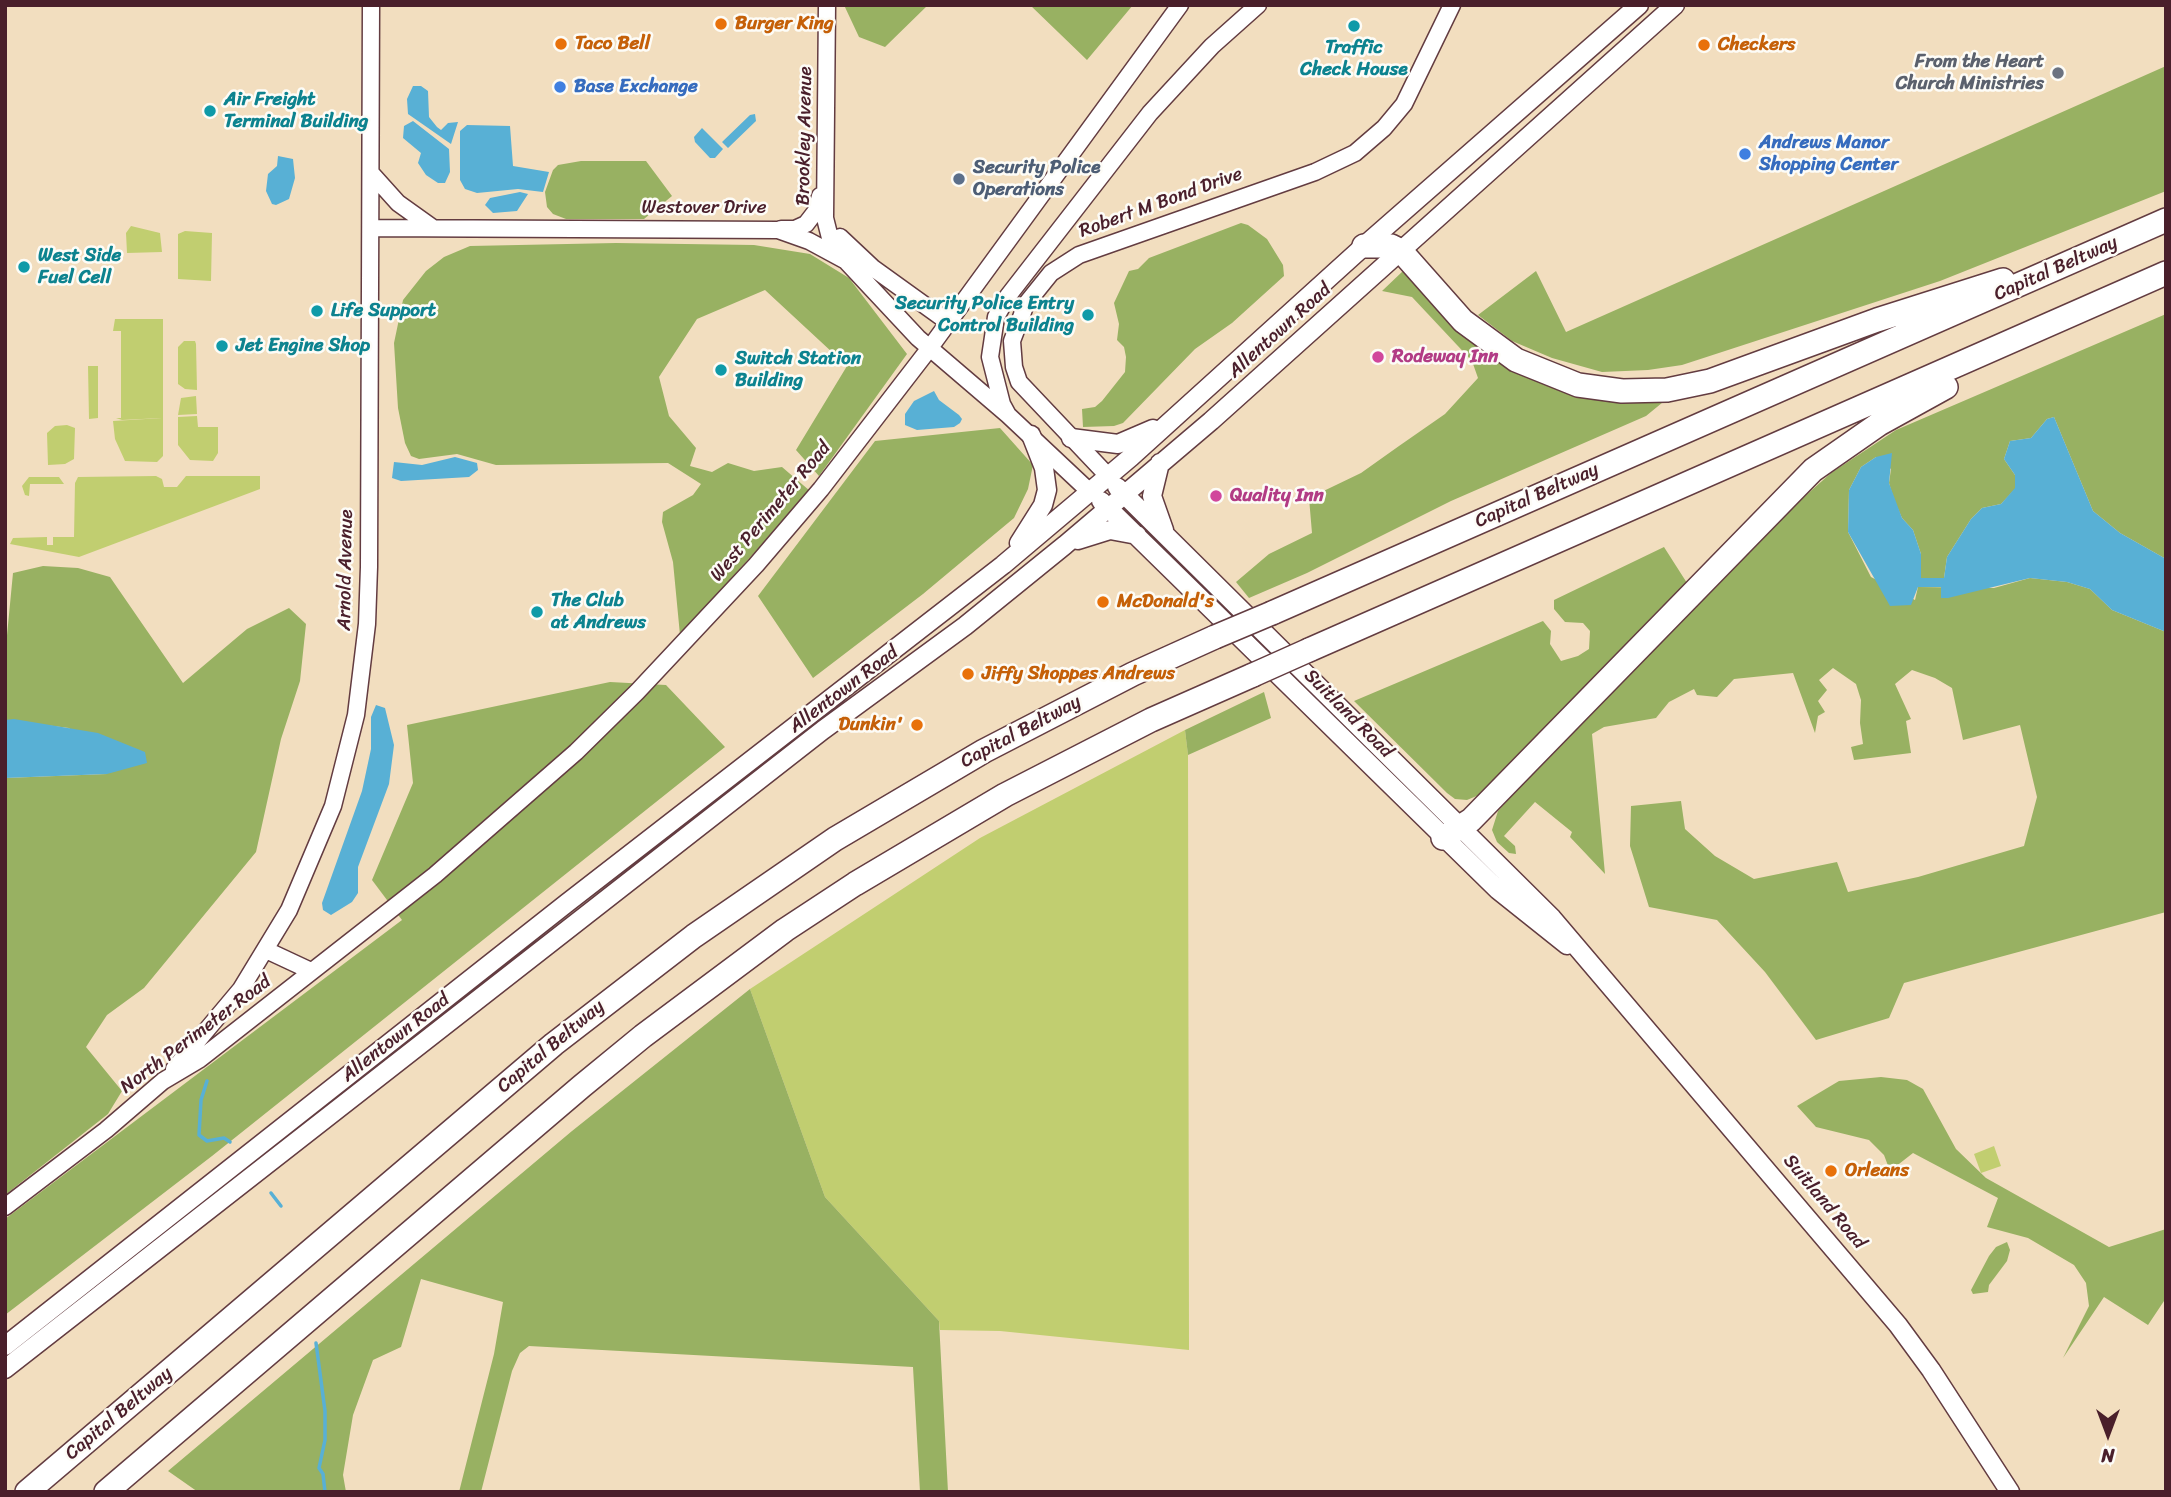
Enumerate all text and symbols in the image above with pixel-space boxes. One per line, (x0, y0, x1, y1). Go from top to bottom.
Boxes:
place label: Burger King (735, 13, 834, 35)
marker: Burger King (713, 16, 729, 32)
marker: Traffic Check House (1346, 18, 1362, 34)
place label: Taco Bell (575, 33, 650, 55)
place label: Checkers (1718, 34, 1795, 56)
marker: Taco Bell (553, 36, 569, 52)
place label: Traffic Check House (1300, 37, 1408, 81)
marker: Checkers (1696, 37, 1712, 53)
place label: From the Heart Church Ministries (1896, 51, 2044, 95)
marker: From the Heart Church Ministries (2050, 65, 2066, 81)
street label: Brookley Avenue (792, 66, 818, 206)
place label: Base Exchange (574, 76, 698, 98)
marker: Base Exchange (552, 79, 568, 95)
place label: Air Freight Terminal Building (224, 89, 368, 133)
marker: Air Freight Terminal Building (202, 103, 218, 119)
place label: Andrews Manor Shopping Center (1759, 132, 1898, 176)
marker: Andrews Manor Shopping Center (1737, 146, 1753, 162)
place label: Security Police Operations (973, 157, 1100, 201)
street label: Robert M Bond Drive (1076, 163, 1246, 243)
marker: Security Police Operations (951, 171, 967, 187)
street label: Westover Drive (642, 197, 766, 219)
street label: Capital Beltway (1991, 232, 2121, 306)
place label: West Side Fuel Cell (38, 245, 121, 289)
marker: West Side Fuel Cell (16, 259, 32, 275)
street label: Allentown Road (1224, 279, 1336, 383)
place label: Security Police Entry Control Building (895, 293, 1074, 337)
place label: Life Support (331, 300, 436, 322)
marker: Life Support (309, 303, 325, 319)
marker: Security Police Entry Control Building (1080, 307, 1096, 323)
place label: Jet Engine Shop (236, 335, 370, 357)
marker: Jet Engine Shop (214, 338, 230, 354)
place label: Rodeway Inn (1392, 346, 1498, 368)
place label: Switch Station Building (735, 348, 861, 392)
marker: Rodeway Inn (1370, 349, 1386, 365)
marker: Switch Station Building (713, 362, 729, 378)
street label: West Perimeter Road (706, 438, 836, 586)
street label: Capital Beltway (1472, 459, 1602, 533)
place label: Quality Inn (1230, 485, 1324, 507)
marker: Quality Inn (1208, 488, 1224, 504)
street label: Arnold Avenue (334, 509, 358, 631)
place label: The Club at Andrews (551, 590, 646, 634)
place label: McDonald's (1117, 591, 1214, 613)
marker: McDonald's (1095, 594, 1111, 610)
marker: The Club at Andrews (529, 604, 545, 620)
street label: Allentown Road (785, 642, 903, 738)
place label: Jiffy Shoppes Andrews (982, 663, 1175, 685)
street label: Suitland Road (1299, 665, 1397, 763)
marker: Jiffy Shoppes Andrews (960, 666, 976, 682)
street label: Capital Beltway (957, 691, 1085, 773)
place label: Dunkin' (838, 714, 903, 736)
marker: Dunkin' (909, 717, 925, 733)
street label: North Perimeter Road (116, 971, 276, 1099)
street label: Allentown Road (338, 989, 454, 1087)
street label: Capital Beltway (493, 996, 609, 1098)
street label: Suitland Road (1778, 1150, 1870, 1254)
place label: Orleans (1845, 1160, 1909, 1182)
marker: Orleans (1823, 1163, 1839, 1179)
street label: Capital Beltway (61, 1363, 177, 1465)
north arrow (2073, 1399, 2143, 1469)
text: N (2101, 1439, 2115, 1472)

